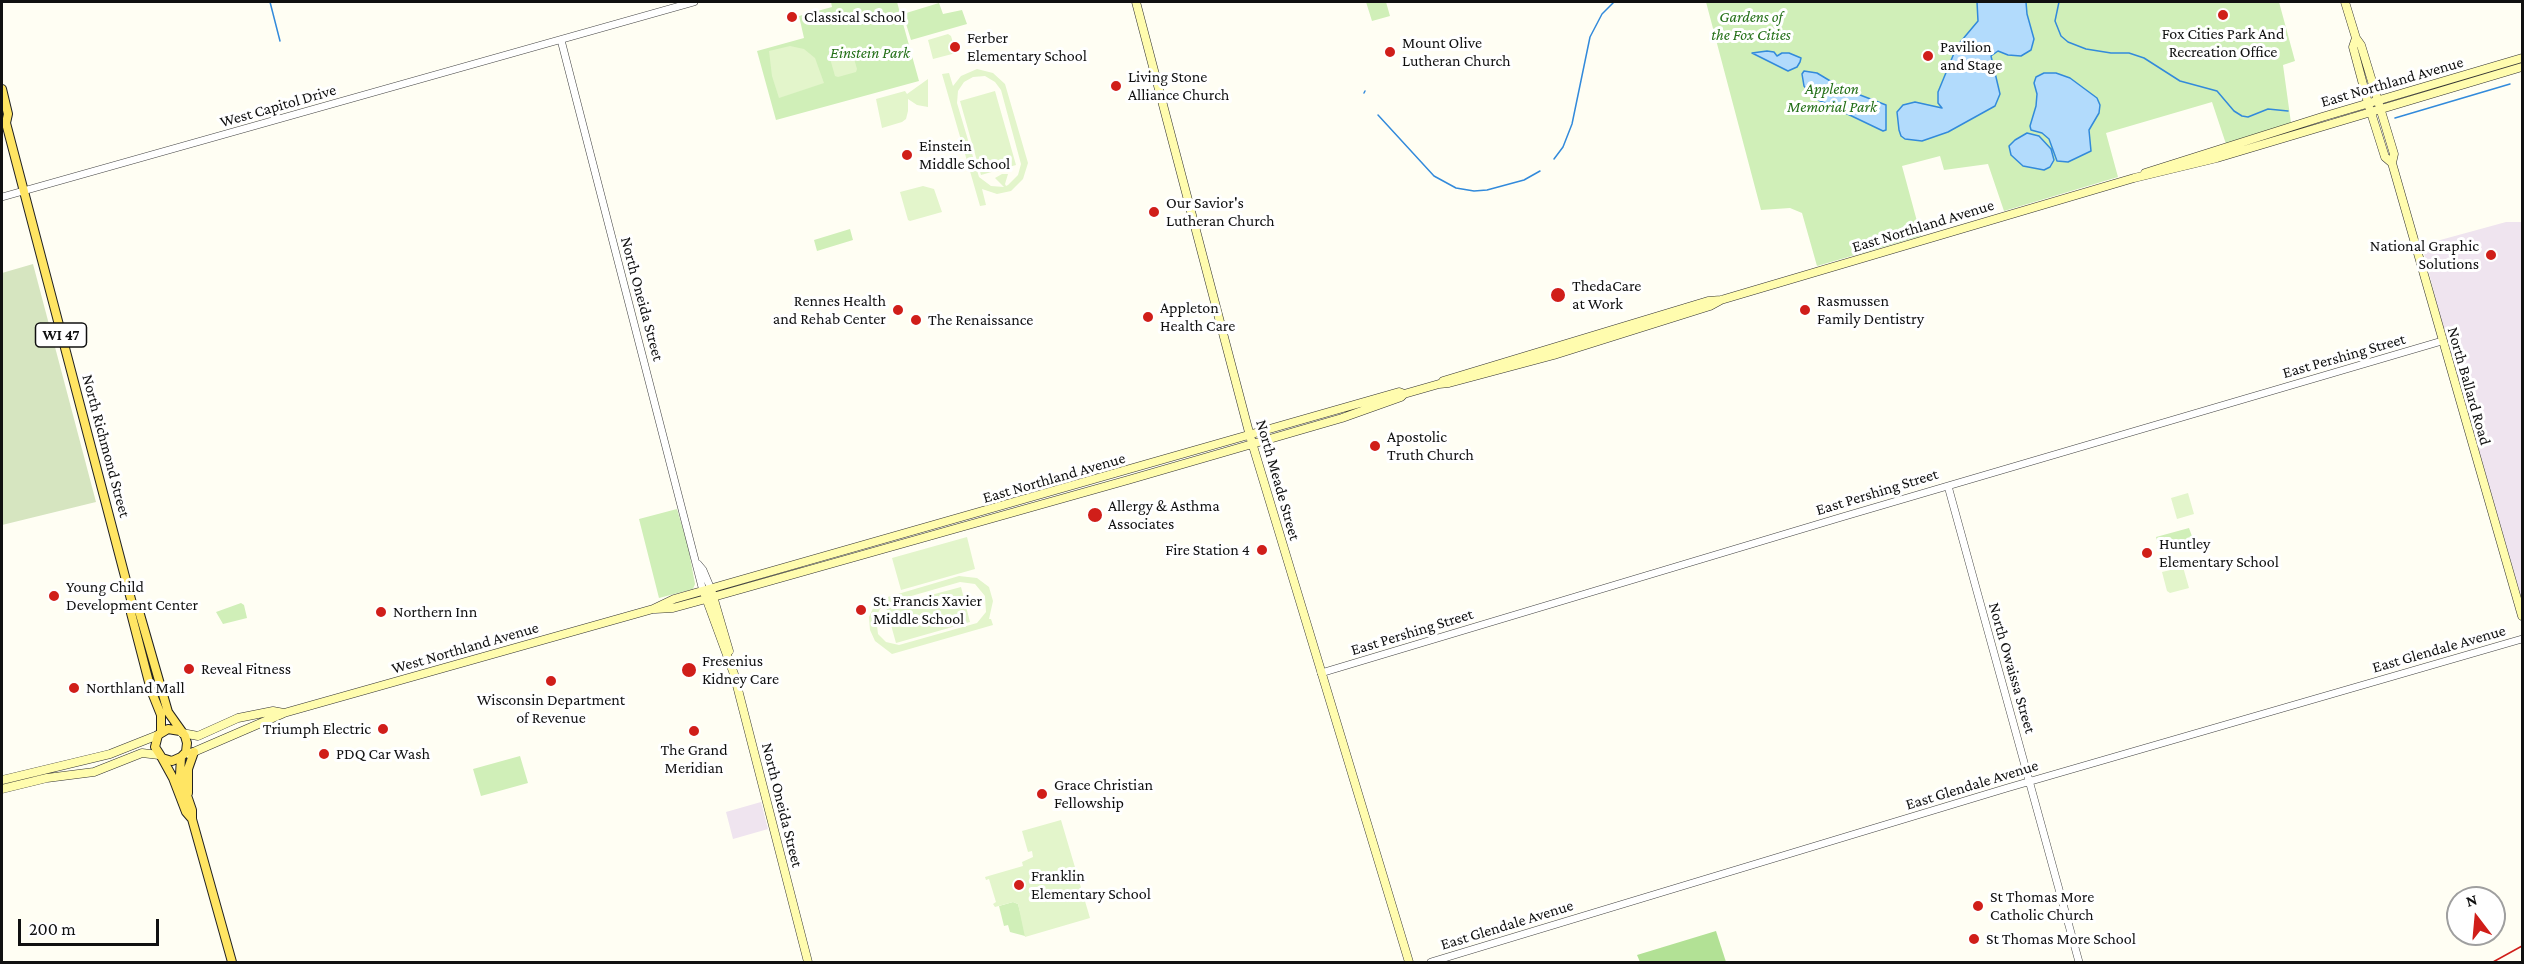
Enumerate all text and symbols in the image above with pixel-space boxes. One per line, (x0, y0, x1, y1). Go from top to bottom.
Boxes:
place label: Classical School (804, 7, 906, 27)
park label: Gardens of the Fox Cities (1711, 7, 1791, 45)
marker: Fox Cities Park And Recreation Office (2216, 8, 2230, 22)
marker: Classical School (785, 10, 799, 24)
place label: Fox Cities Park And Recreation Office (2162, 24, 2284, 62)
place label: Ferber Elementary School (967, 28, 1087, 66)
place label: Mount Olive Lutheran Church (1402, 33, 1511, 71)
place label: Pavilion and Stage (1940, 37, 2002, 75)
marker: Ferber Elementary School (948, 40, 962, 54)
park label: Einstein Park (830, 43, 910, 63)
marker: Mount Olive Lutheran Church (1383, 45, 1397, 59)
marker: Pavilion and Stage (1921, 49, 1935, 63)
street label: East Northland Avenue (2319, 52, 2465, 112)
place label: Living Stone Alliance Church (1128, 67, 1229, 105)
marker: Living Stone Alliance Church (1109, 79, 1123, 93)
park label: Appleton Memorial Park (1787, 79, 1877, 117)
street label: West Capitol Drive (218, 80, 338, 132)
place label: Einstein Middle School (919, 136, 1010, 174)
marker: Einstein Middle School (900, 148, 914, 162)
place label: Our Savior's Lutheran Church (1166, 193, 1275, 231)
street label: East Northland Avenue (1850, 195, 1996, 257)
marker: Our Savior's Lutheran Church (1147, 205, 1161, 219)
street label: North Oneida Street (616, 235, 668, 363)
place label: National Graphic Solutions (2370, 236, 2479, 274)
marker: National Graphic Solutions (2484, 248, 2498, 262)
place label: ThedaCare at Work (1572, 276, 1641, 314)
marker: ThedaCare at Work (1549, 286, 1567, 304)
place label: Rennes Health and Rehab Center (773, 291, 886, 329)
place label: Rasmussen Family Dentistry (1817, 291, 1924, 329)
place label: Appleton Health Care (1160, 298, 1235, 336)
marker: Rennes Health and Rehab Center (891, 303, 905, 317)
marker: Rasmussen Family Dentistry (1798, 303, 1812, 317)
place label: The Renaissance (928, 310, 1033, 330)
marker: Appleton Health Care (1141, 310, 1155, 324)
marker: The Renaissance (909, 313, 923, 327)
road number: WI 47 (36, 323, 86, 347)
street label: North Ballard Road (2443, 325, 2495, 447)
street label: East Pershing Street (2280, 329, 2408, 383)
street label: North Richmond Street (78, 372, 134, 520)
street label: North Meade Street (1252, 417, 1304, 543)
place label: Apostolic Truth Church (1387, 427, 1474, 465)
marker: Apostolic Truth Church (1368, 439, 1382, 453)
street label: East Northland Avenue (981, 448, 1127, 508)
street label: East Pershing Street (1814, 464, 1940, 520)
place label: Allergy & Asthma Associates (1108, 496, 1220, 534)
marker: Allergy & Asthma Associates (1086, 506, 1104, 524)
place label: Huntley Elementary School (2159, 534, 2279, 572)
place label: Fire Station 4 (1165, 540, 1250, 560)
marker: Fire Station 4 (1255, 543, 1269, 557)
marker: Huntley Elementary School (2140, 546, 2154, 560)
place label: Young Child Development Center (66, 577, 198, 615)
marker: Young Child Development Center (47, 589, 61, 603)
place label: St. Francis Xavier Middle School (873, 591, 982, 629)
street label: North Owaissa Street (1984, 600, 2040, 736)
place label: Northern Inn (393, 602, 477, 622)
marker: St. Francis Xavier Middle School (854, 603, 868, 617)
street label: East Pershing Street (1349, 604, 1475, 660)
marker: Northern Inn (374, 605, 388, 619)
street label: West Northland Avenue (389, 618, 541, 678)
street label: East Glendale Avenue (2370, 621, 2508, 677)
place label: Fresenius Kidney Care (702, 651, 779, 689)
place label: Reveal Fitness (201, 659, 291, 679)
marker: Fresenius Kidney Care (680, 661, 698, 679)
marker: Reveal Fitness (182, 662, 196, 676)
marker: Wisconsin Department of Revenue (544, 674, 558, 688)
place label: Northland Mall (86, 678, 185, 698)
marker: Northland Mall (67, 681, 81, 695)
place label: Wisconsin Department of Revenue (477, 690, 625, 728)
place label: Triumph Electric (263, 719, 371, 739)
marker: Triumph Electric (376, 722, 390, 736)
marker: The Grand Meridian (687, 724, 701, 738)
place label: The Grand Meridian (660, 740, 728, 778)
street label: North Oneida Street (757, 741, 807, 869)
place label: PDQ Car Wash (336, 744, 430, 764)
marker: PDQ Car Wash (317, 747, 331, 761)
street label: East Glendale Avenue (1903, 756, 2041, 814)
place label: Grace Christian Fellowship (1054, 775, 1153, 813)
marker: Grace Christian Fellowship (1035, 787, 1049, 801)
place label: Franklin Elementary School (1031, 866, 1151, 904)
marker: Franklin Elementary School (1012, 878, 1026, 892)
north arrow (2446, 886, 2506, 946)
place label: St Thomas More Catholic Church (1990, 887, 2094, 925)
text: N (2464, 890, 2479, 910)
street label: East Glendale Avenue (1438, 896, 1576, 954)
marker: St Thomas More Catholic Church (1971, 899, 1985, 913)
scale bar (21, 907, 162, 945)
text: 200 m (29, 919, 76, 939)
place label: St Thomas More School (1986, 929, 2136, 949)
marker: St Thomas More School (1967, 932, 1981, 946)

